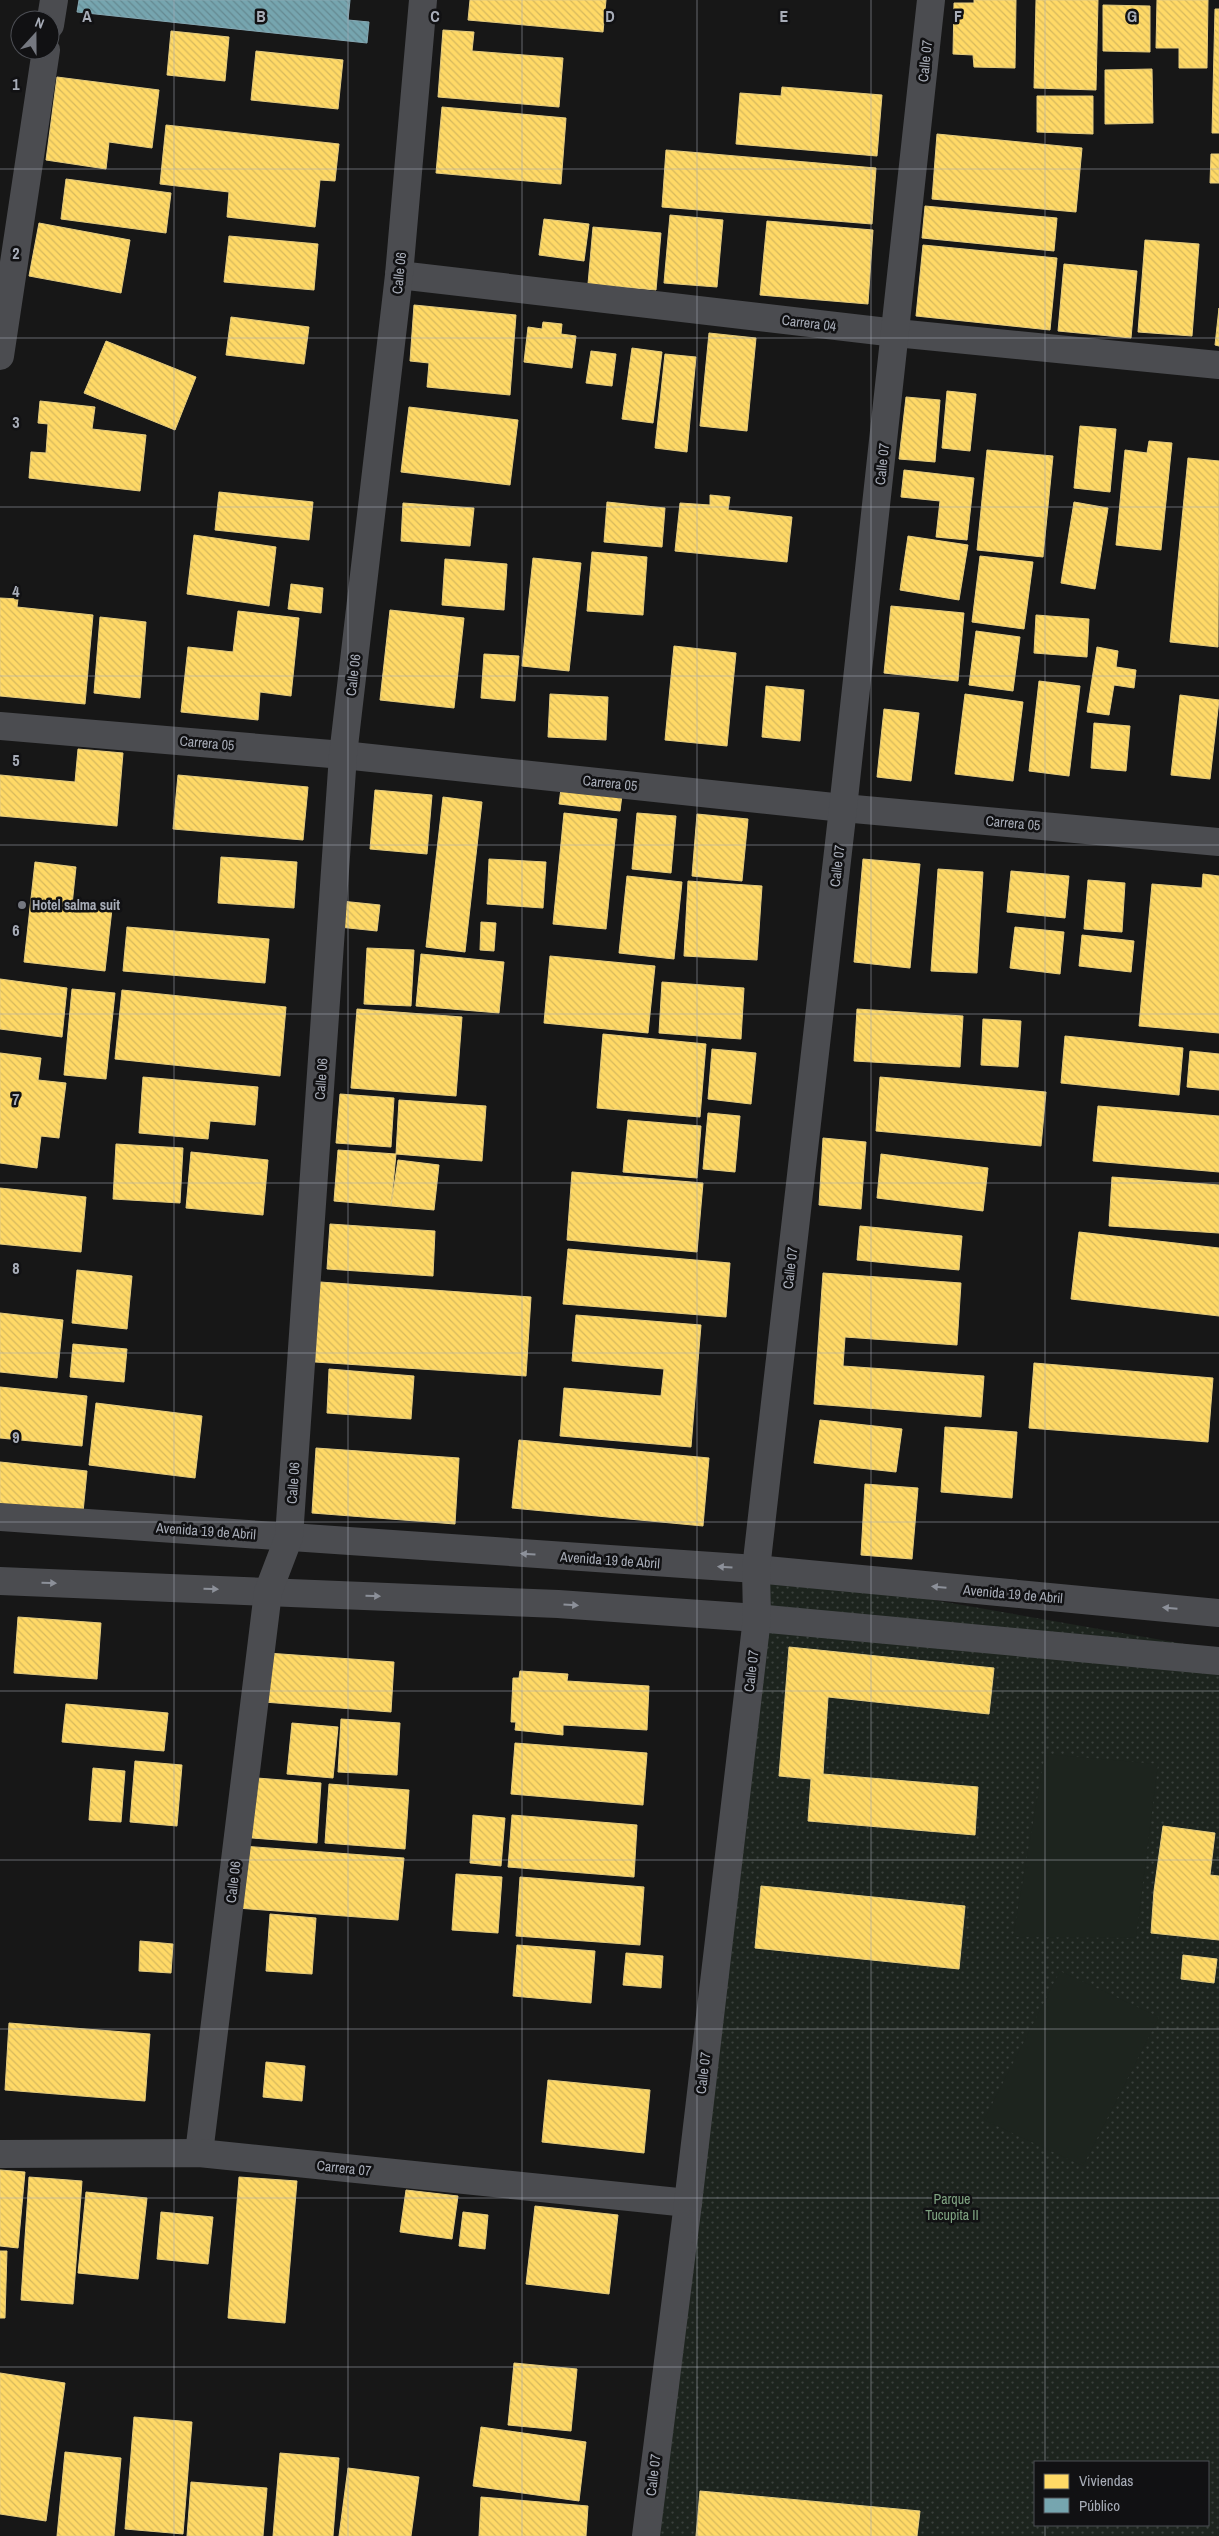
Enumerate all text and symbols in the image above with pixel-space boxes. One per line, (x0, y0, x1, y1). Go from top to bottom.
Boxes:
text: A (82, 5, 92, 27)
text: B (256, 5, 266, 27)
text: C (430, 5, 440, 27)
text: D (605, 5, 615, 27)
text: E (780, 5, 789, 27)
text: F (954, 5, 962, 27)
text: G (1127, 5, 1137, 27)
north arrow (10, 10, 60, 60)
text: N (33, 13, 47, 33)
street label: Calle 07 (914, 39, 936, 83)
text: 1 (12, 73, 20, 95)
text: 2 (12, 242, 20, 264)
street label: Calle 06 (388, 251, 410, 295)
street label: Carrera 04 (781, 311, 838, 335)
text: 3 (12, 411, 20, 433)
street label: Calle 07 (871, 442, 893, 486)
text: 4 (12, 580, 20, 602)
street label: Calle 06 (342, 653, 364, 697)
street label: Carrera 05 (179, 732, 235, 754)
text: 5 (12, 749, 20, 771)
street label: Carrera 05 (582, 771, 638, 795)
street label: Carrera 05 (985, 812, 1041, 834)
street label: Calle 07 (826, 844, 848, 888)
place label: Hotel salma suit (32, 896, 120, 914)
marker: Hotel salma suit (16, 899, 28, 911)
text: 6 (12, 919, 20, 941)
street label: Calle 06 (311, 1057, 331, 1101)
text: 7 (12, 1088, 20, 1110)
street label: Calle 07 (779, 1246, 801, 1290)
text: 8 (12, 1257, 20, 1279)
text: 9 (12, 1426, 20, 1448)
street label: Calle 06 (283, 1461, 303, 1505)
street label: Avenida 19 de Abril (154, 1518, 257, 1543)
street label: Avenida 19 de Abril (558, 1547, 661, 1572)
one-way arrow (520, 1550, 536, 1558)
one-way arrow (717, 1563, 733, 1571)
one-way arrow (41, 1579, 57, 1587)
street label: Avenida 19 de Abril (961, 1581, 1064, 1607)
one-way arrow (931, 1582, 947, 1590)
one-way arrow (203, 1586, 219, 1594)
one-way arrow (366, 1593, 382, 1601)
one-way arrow (563, 1601, 579, 1609)
one-way arrow (1162, 1604, 1178, 1612)
street label: Calle 07 (740, 1649, 762, 1693)
street label: Calle 06 (222, 1860, 244, 1904)
street label: Calle 07 (692, 2051, 714, 2095)
street label: Carrera 07 (316, 2156, 372, 2180)
park label: Parque Tucupita II (925, 2190, 979, 2224)
street label: Calle 07 (642, 2453, 664, 2497)
legend (1034, 2461, 1209, 2526)
text: Viviendas (1079, 2470, 1134, 2491)
text: Público (1079, 2495, 1120, 2516)

